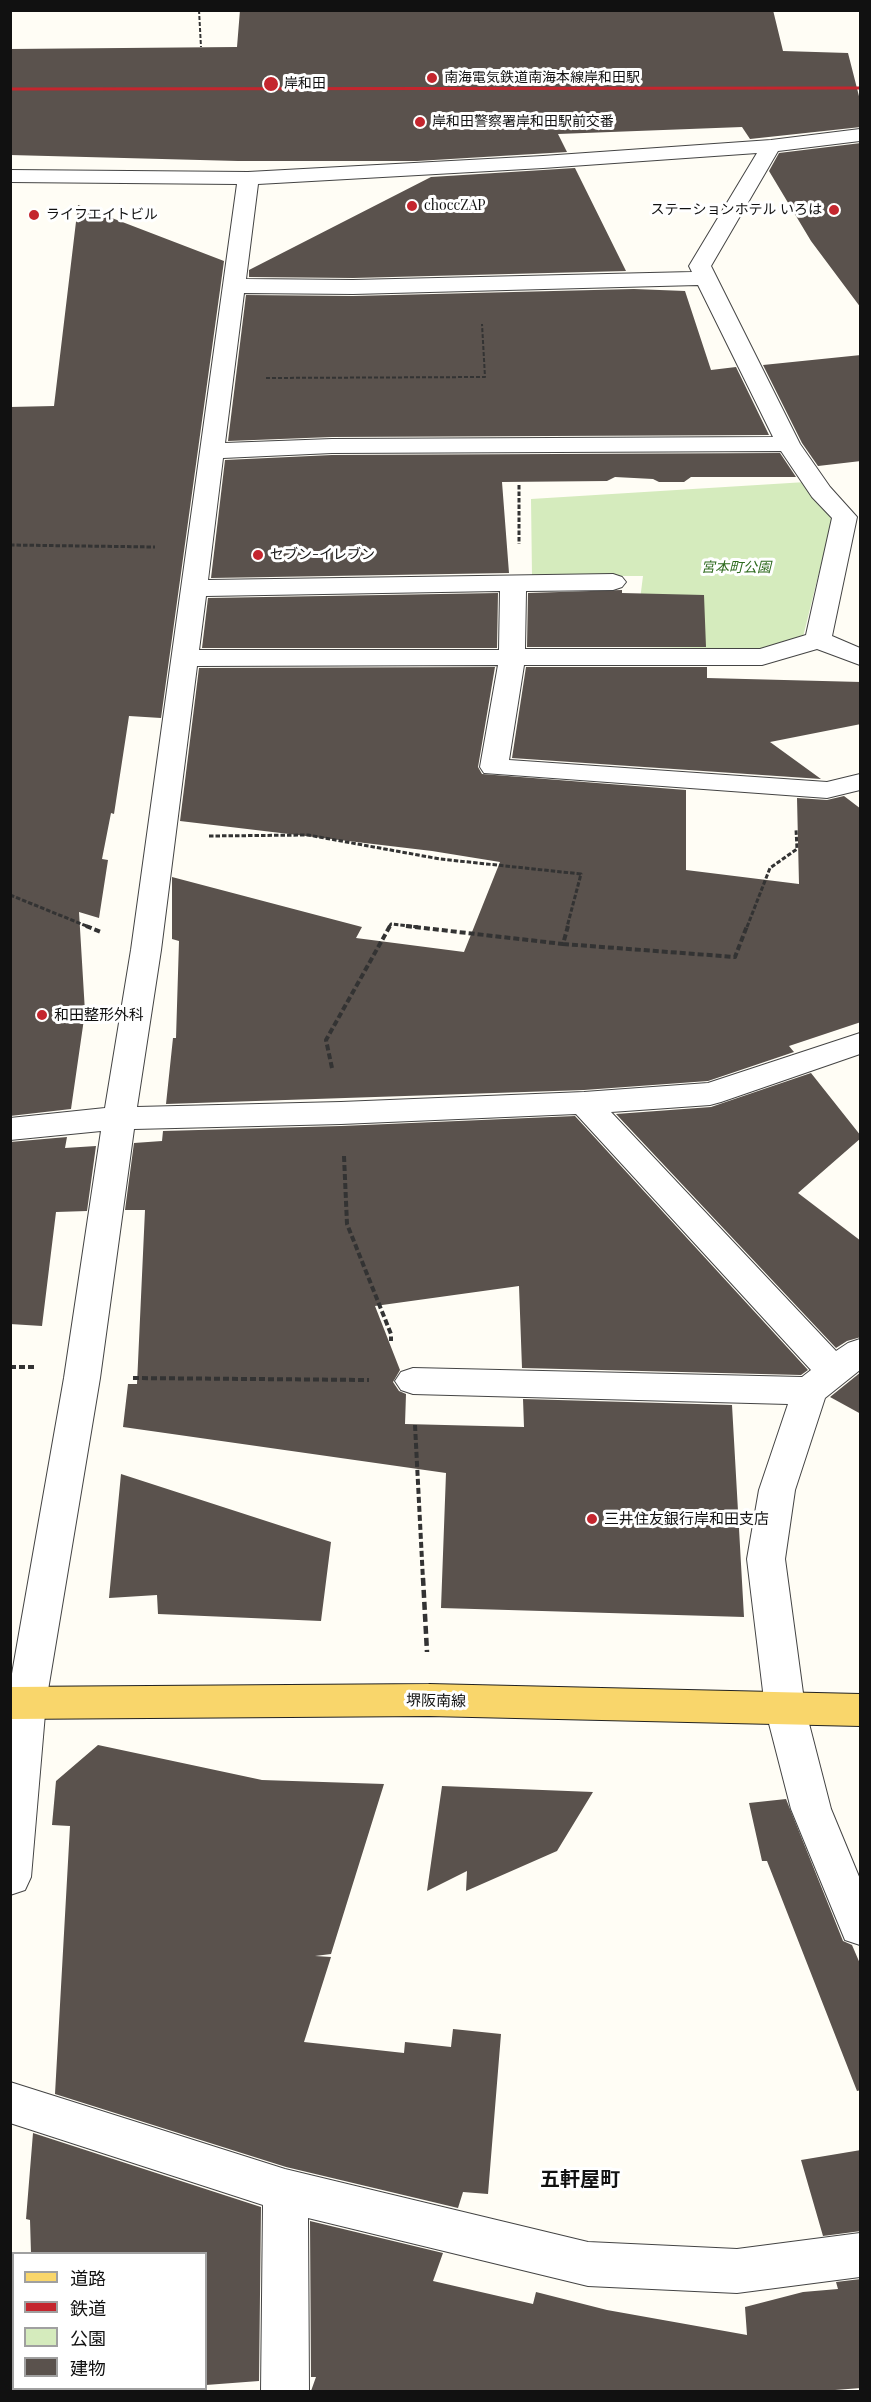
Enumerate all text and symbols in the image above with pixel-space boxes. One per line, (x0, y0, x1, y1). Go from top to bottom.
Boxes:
place label: 南海電気鉄道南海本線岸和田駅 (444, 70, 640, 86)
marker: 南海電気鉄道南海本線岸和田駅 (425, 71, 439, 85)
marker: 岸和田 (262, 75, 280, 93)
place label: 岸和田 (284, 76, 326, 92)
place label: 岸和田警察署岸和田駅前交番 (432, 114, 614, 130)
marker: 岸和田警察署岸和田駅前交番 (413, 115, 427, 129)
place label: choccZAP (424, 198, 485, 214)
marker: choccZAP (405, 199, 419, 213)
place label: ステーションホテル いろは (651, 202, 822, 218)
marker: ステーションホテル いろは (827, 203, 841, 217)
place label: ライフエイトビル (46, 207, 158, 223)
marker: ライフエイトビル (27, 208, 41, 222)
place label: セブン-イレブン (270, 547, 375, 563)
marker: セブン-イレブン (251, 548, 265, 562)
park label: 宮本町公園 (701, 560, 771, 576)
place label: 和田整形外科 (54, 1006, 144, 1024)
marker: 和田整形外科 (35, 1008, 49, 1022)
place label: 三井住友銀行岸和田支店 (604, 1510, 769, 1528)
marker: 三井住友銀行岸和田支店 (585, 1512, 599, 1526)
street label: 堺阪南線 (406, 1691, 466, 1711)
district label: 五軒屋町 (540, 2168, 620, 2192)
legend (12, 2252, 207, 2390)
text: 道路 (70, 2266, 106, 2290)
text: 鉄道 (70, 2296, 106, 2320)
text: 公園 (70, 2326, 106, 2350)
text: 建物 (70, 2356, 106, 2380)

